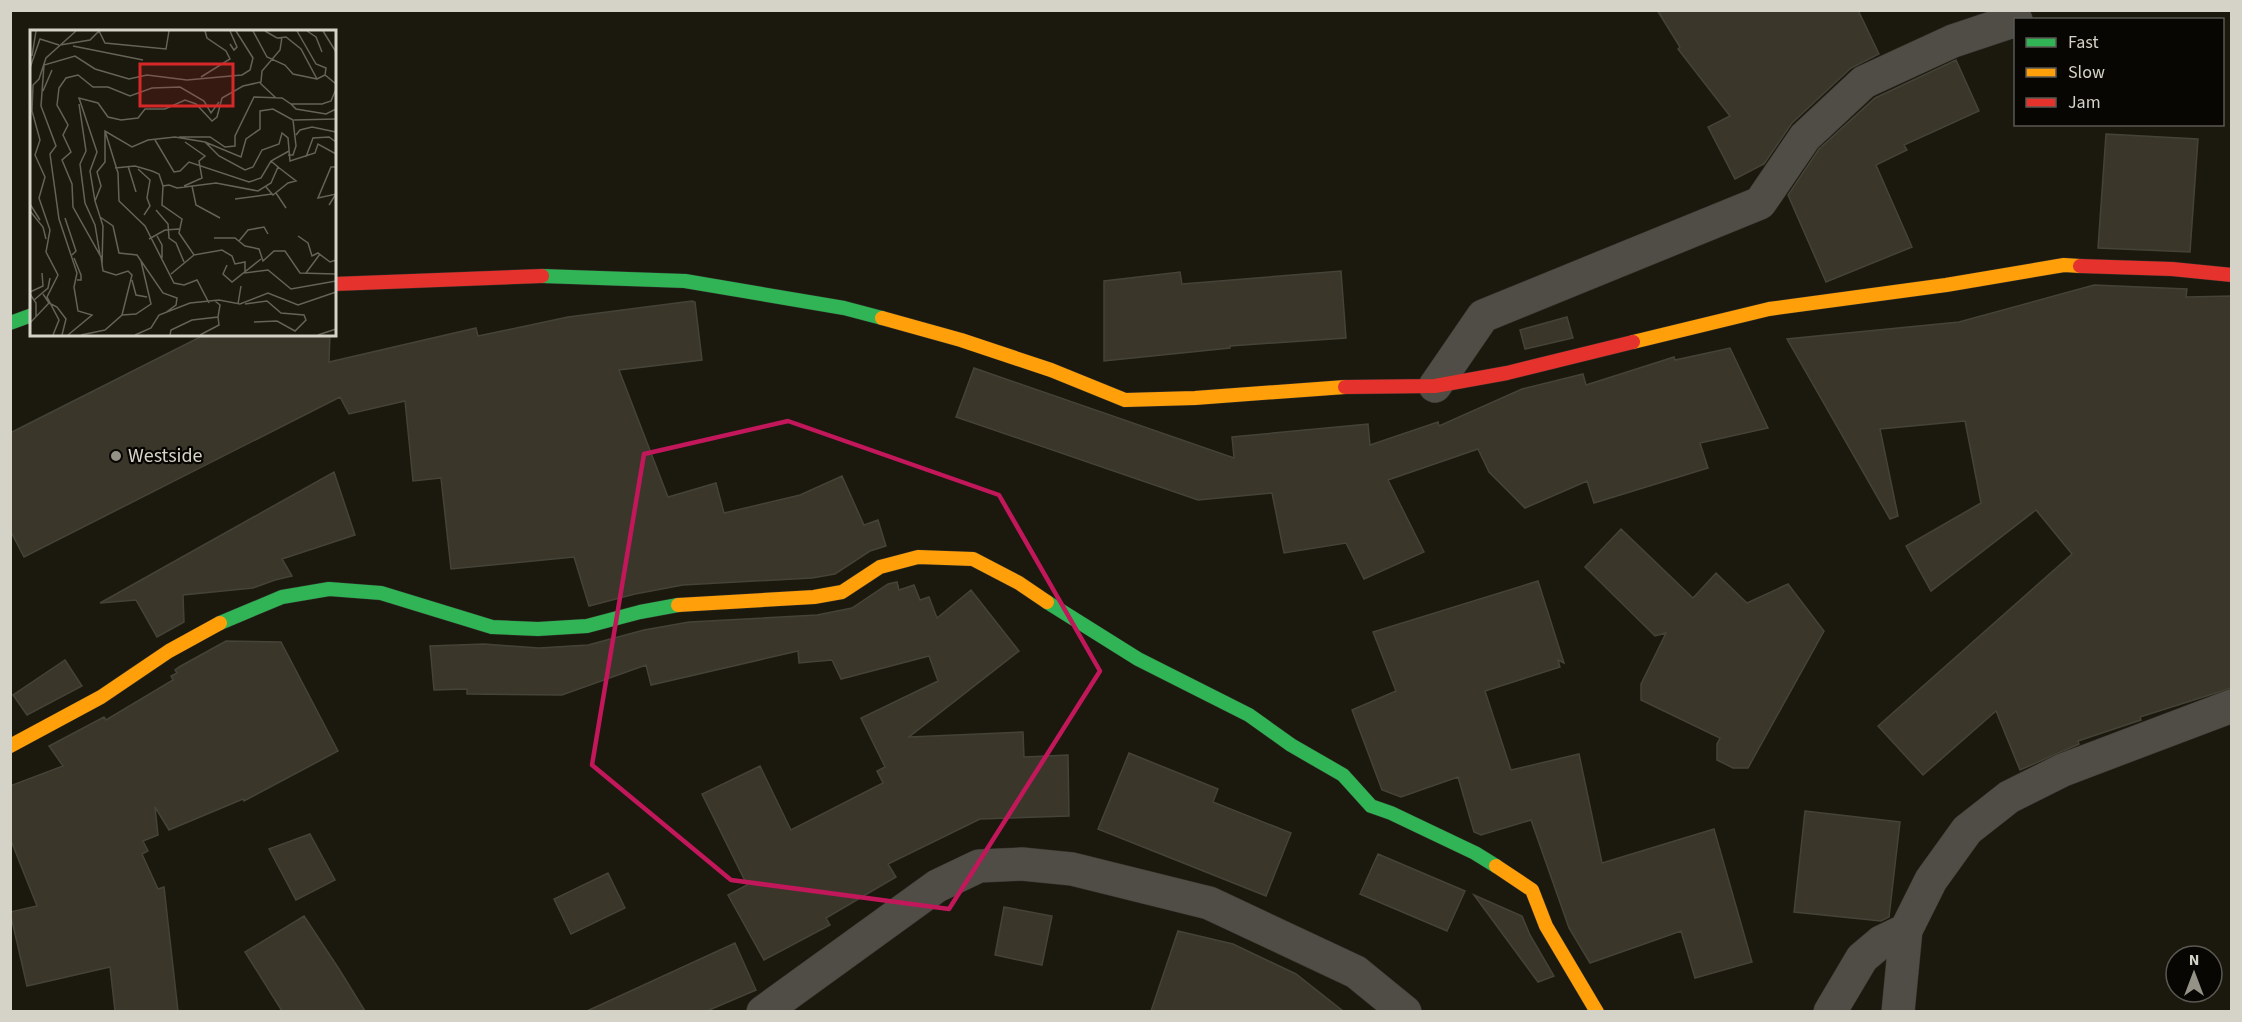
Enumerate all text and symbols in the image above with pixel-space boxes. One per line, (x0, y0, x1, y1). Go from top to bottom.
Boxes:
legend (2014, 18, 2224, 126)
inset map (30, 30, 336, 336)
text: Fast (2068, 30, 2099, 55)
text: Slow (2068, 60, 2105, 85)
text: Jam (2068, 90, 2101, 115)
place label: Westside (128, 442, 203, 470)
marker: Westside (109, 449, 123, 463)
north arrow (2164, 944, 2224, 1004)
text: N (2189, 949, 2199, 971)

